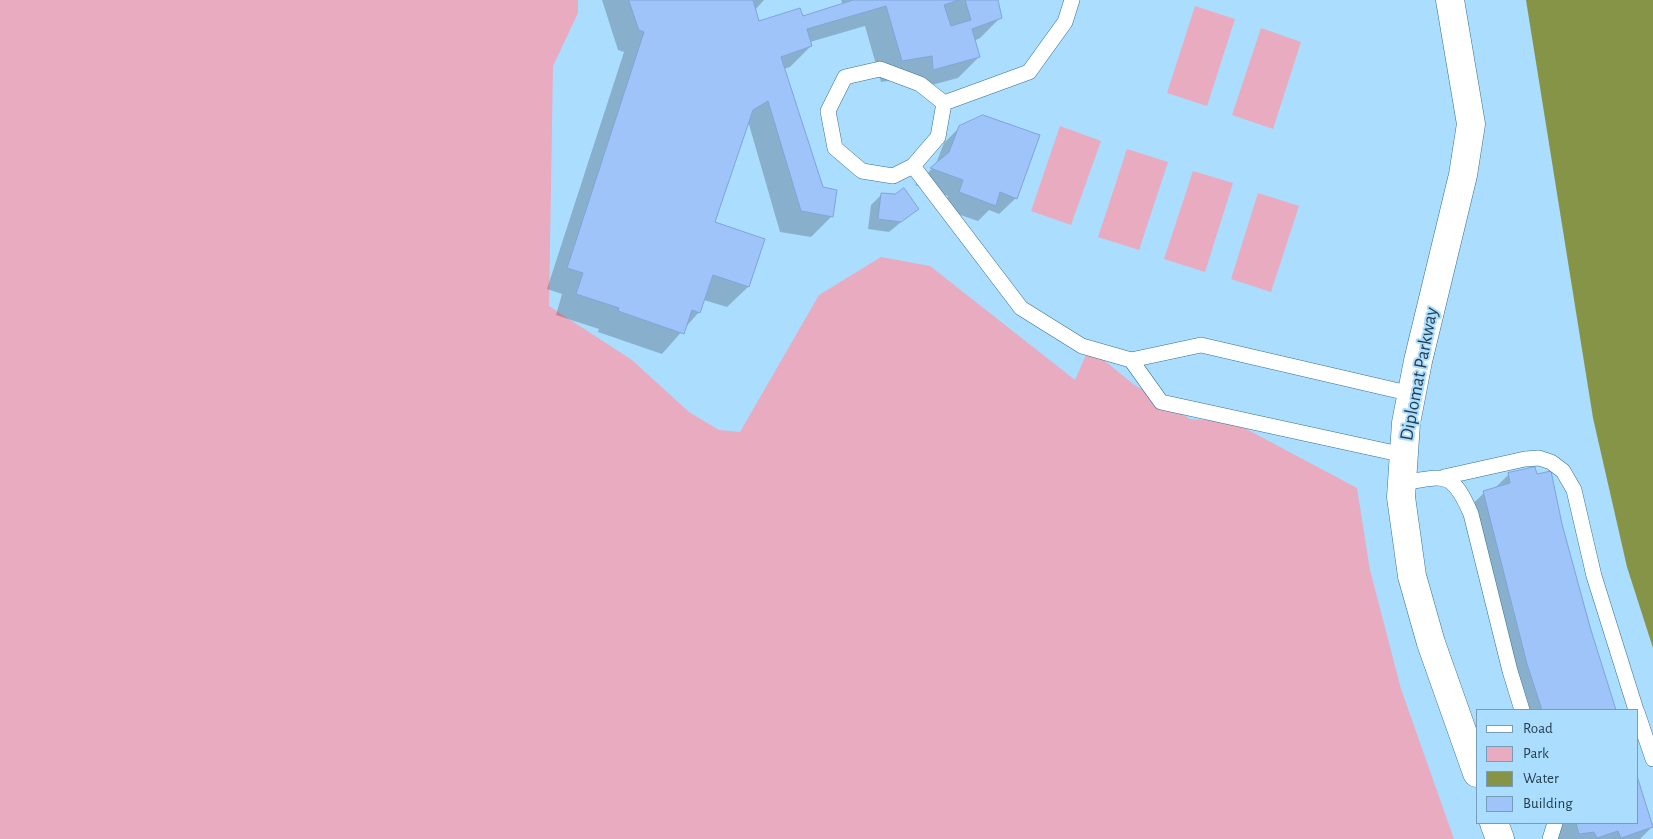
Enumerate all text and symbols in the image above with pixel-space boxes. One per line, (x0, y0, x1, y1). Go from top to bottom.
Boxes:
street label: Diplomat Parkway (1395, 305, 1443, 443)
legend (1476, 709, 1638, 824)
text: Road (1523, 721, 1553, 736)
text: Park (1523, 746, 1549, 761)
text: Water (1523, 771, 1559, 786)
text: Building (1523, 796, 1573, 811)

